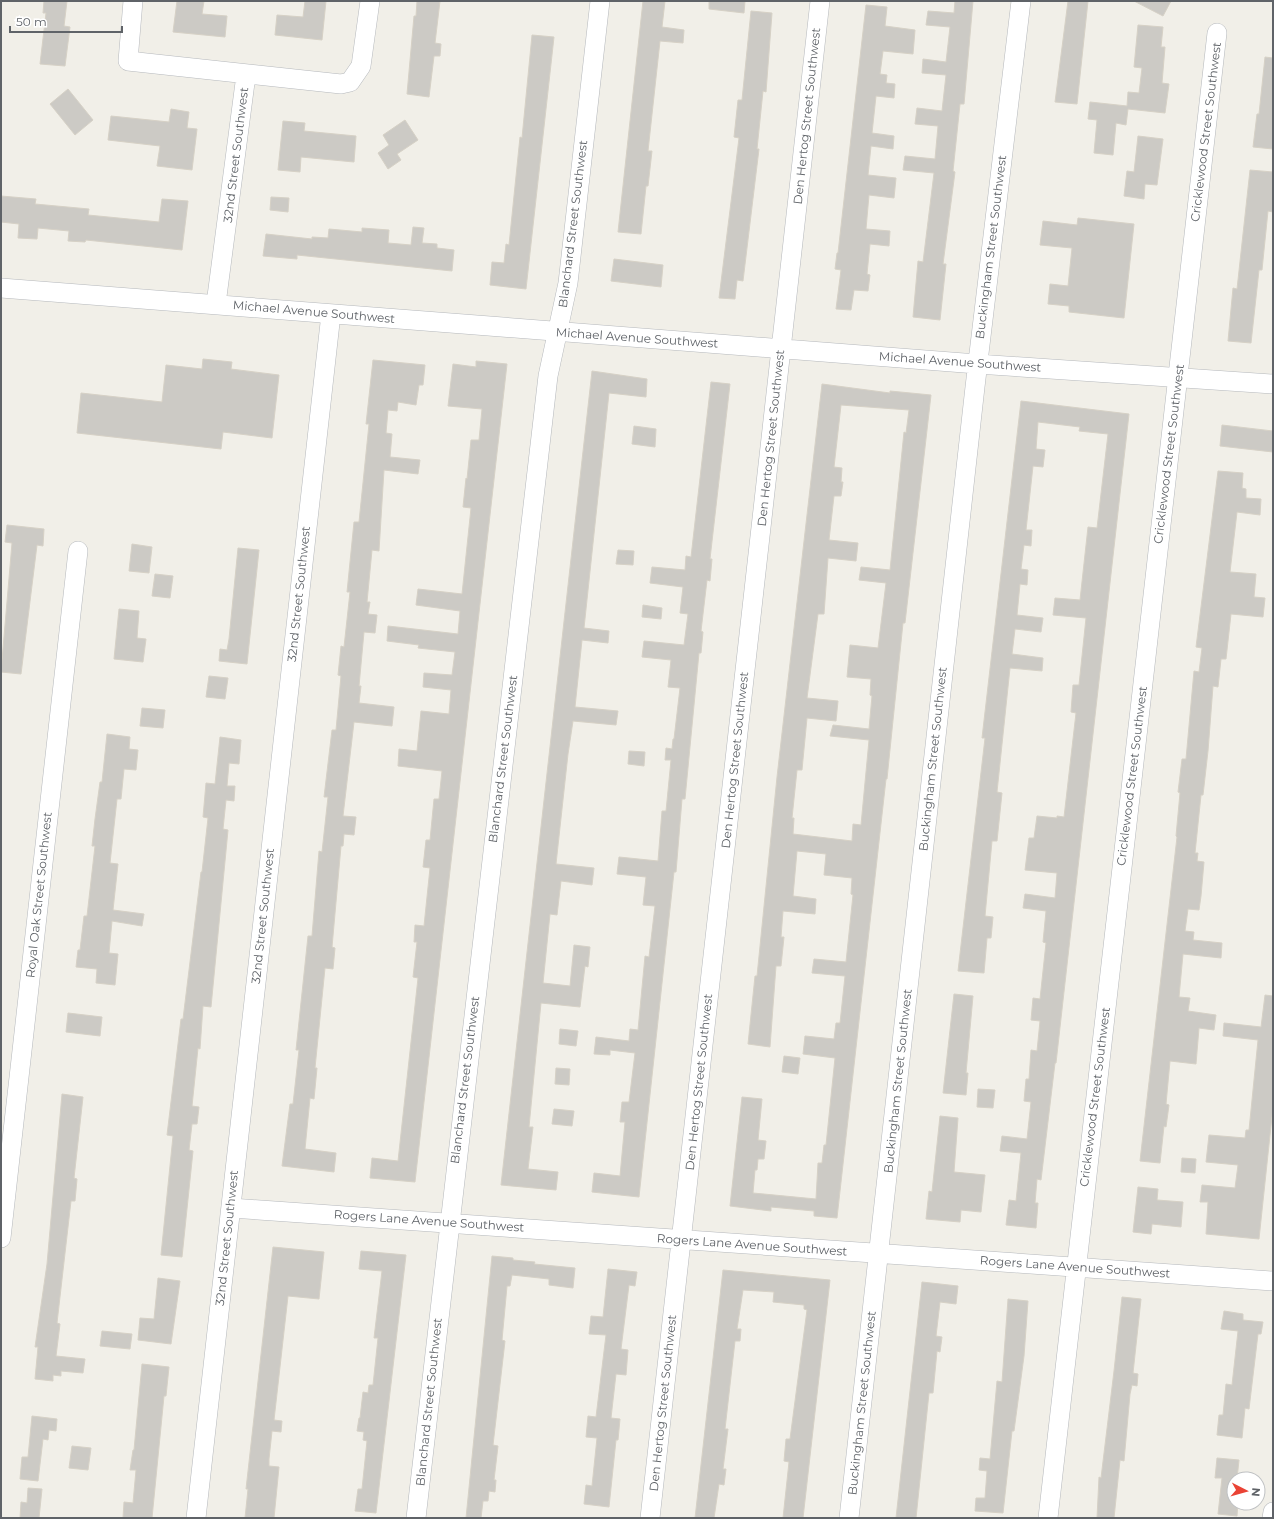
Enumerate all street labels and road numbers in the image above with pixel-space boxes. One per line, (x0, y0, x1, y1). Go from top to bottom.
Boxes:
street label: Den Hertog Street Southwest (790, 27, 823, 205)
street label: Cricklewood Street Southwest (1187, 41, 1224, 223)
street label: 32nd Street Southwest (220, 86, 251, 224)
street label: Blanchard Street Southwest (555, 139, 590, 309)
street label: Buckingham Street Southwest (972, 154, 1009, 340)
street label: Michael Avenue Southwest (232, 297, 396, 326)
street label: Michael Avenue Southwest (555, 324, 719, 351)
street label: Michael Avenue Southwest (878, 348, 1042, 375)
street label: Den Hertog Street Southwest (754, 349, 787, 527)
street label: Cricklewood Street Southwest (1150, 363, 1187, 545)
street label: 32nd Street Southwest (284, 525, 313, 663)
street label: Buckingham Street Southwest (915, 666, 950, 852)
street label: Den Hertog Street Southwest (718, 671, 751, 849)
street label: Blanchard Street Southwest (485, 674, 520, 844)
street label: Cricklewood Street Southwest (1113, 685, 1150, 867)
street label: Royal Oak Street Southwest (22, 811, 55, 979)
street label: 32nd Street Southwest (248, 847, 277, 985)
street label: Buckingham Street Southwest (880, 988, 915, 1174)
street label: Den Hertog Street Southwest (682, 993, 715, 1171)
street label: Blanchard Street Southwest (447, 995, 482, 1165)
street label: Cricklewood Street Southwest (1076, 1006, 1113, 1188)
street label: 32nd Street Southwest (212, 1169, 241, 1307)
street label: Rogers Lane Avenue Southwest (333, 1206, 525, 1235)
street label: Rogers Lane Avenue Southwest (656, 1230, 848, 1259)
street label: Rogers Lane Avenue Southwest (979, 1252, 1171, 1281)
street label: Buckingham Street Southwest (844, 1310, 879, 1496)
street label: Den Hertog Street Southwest (646, 1314, 679, 1492)
street label: Blanchard Street Southwest (412, 1317, 445, 1487)

